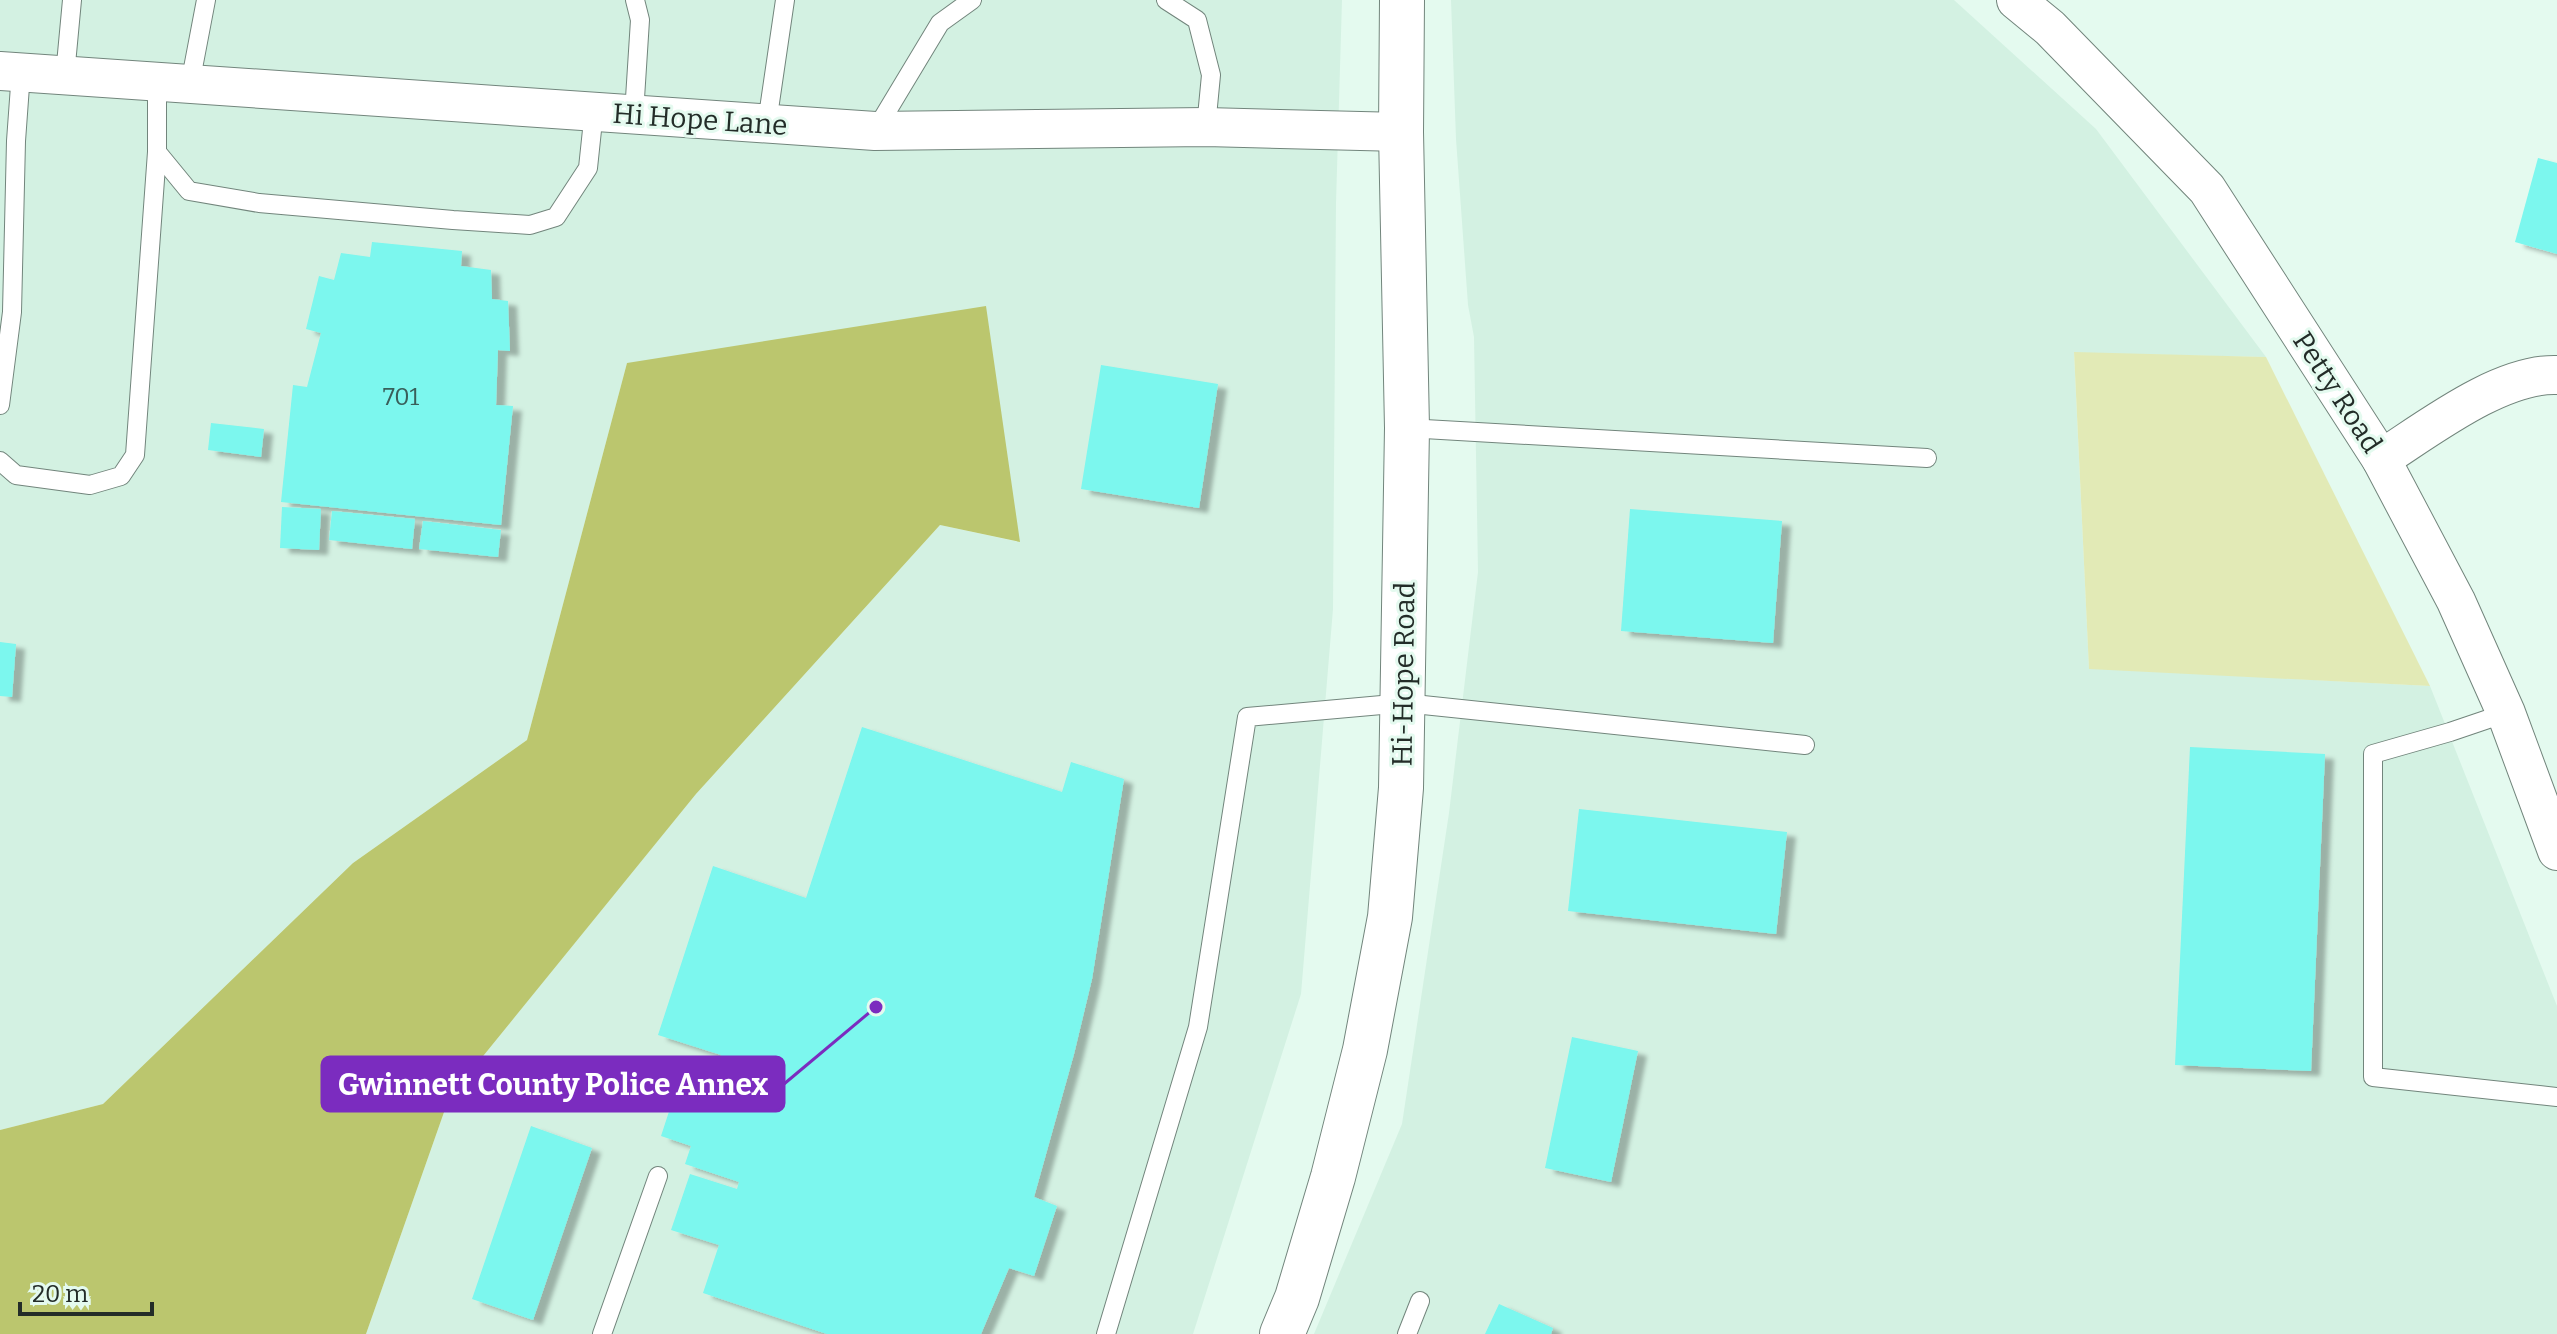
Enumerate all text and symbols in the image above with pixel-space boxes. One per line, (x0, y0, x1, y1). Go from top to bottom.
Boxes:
street label: Hi Hope Lane (611, 97, 789, 142)
street label: Petty Road (2286, 326, 2389, 459)
house number: 701 (383, 383, 420, 411)
street label: Hi-Hope Road (1385, 581, 1422, 767)
callout: Gwinnett County Police Annex (322, 1057, 784, 1111)
text: Gwinnett County Police Annex (338, 1067, 768, 1103)
scale bar (20, 1266, 152, 1316)
text: 20 m (32, 1280, 88, 1308)

